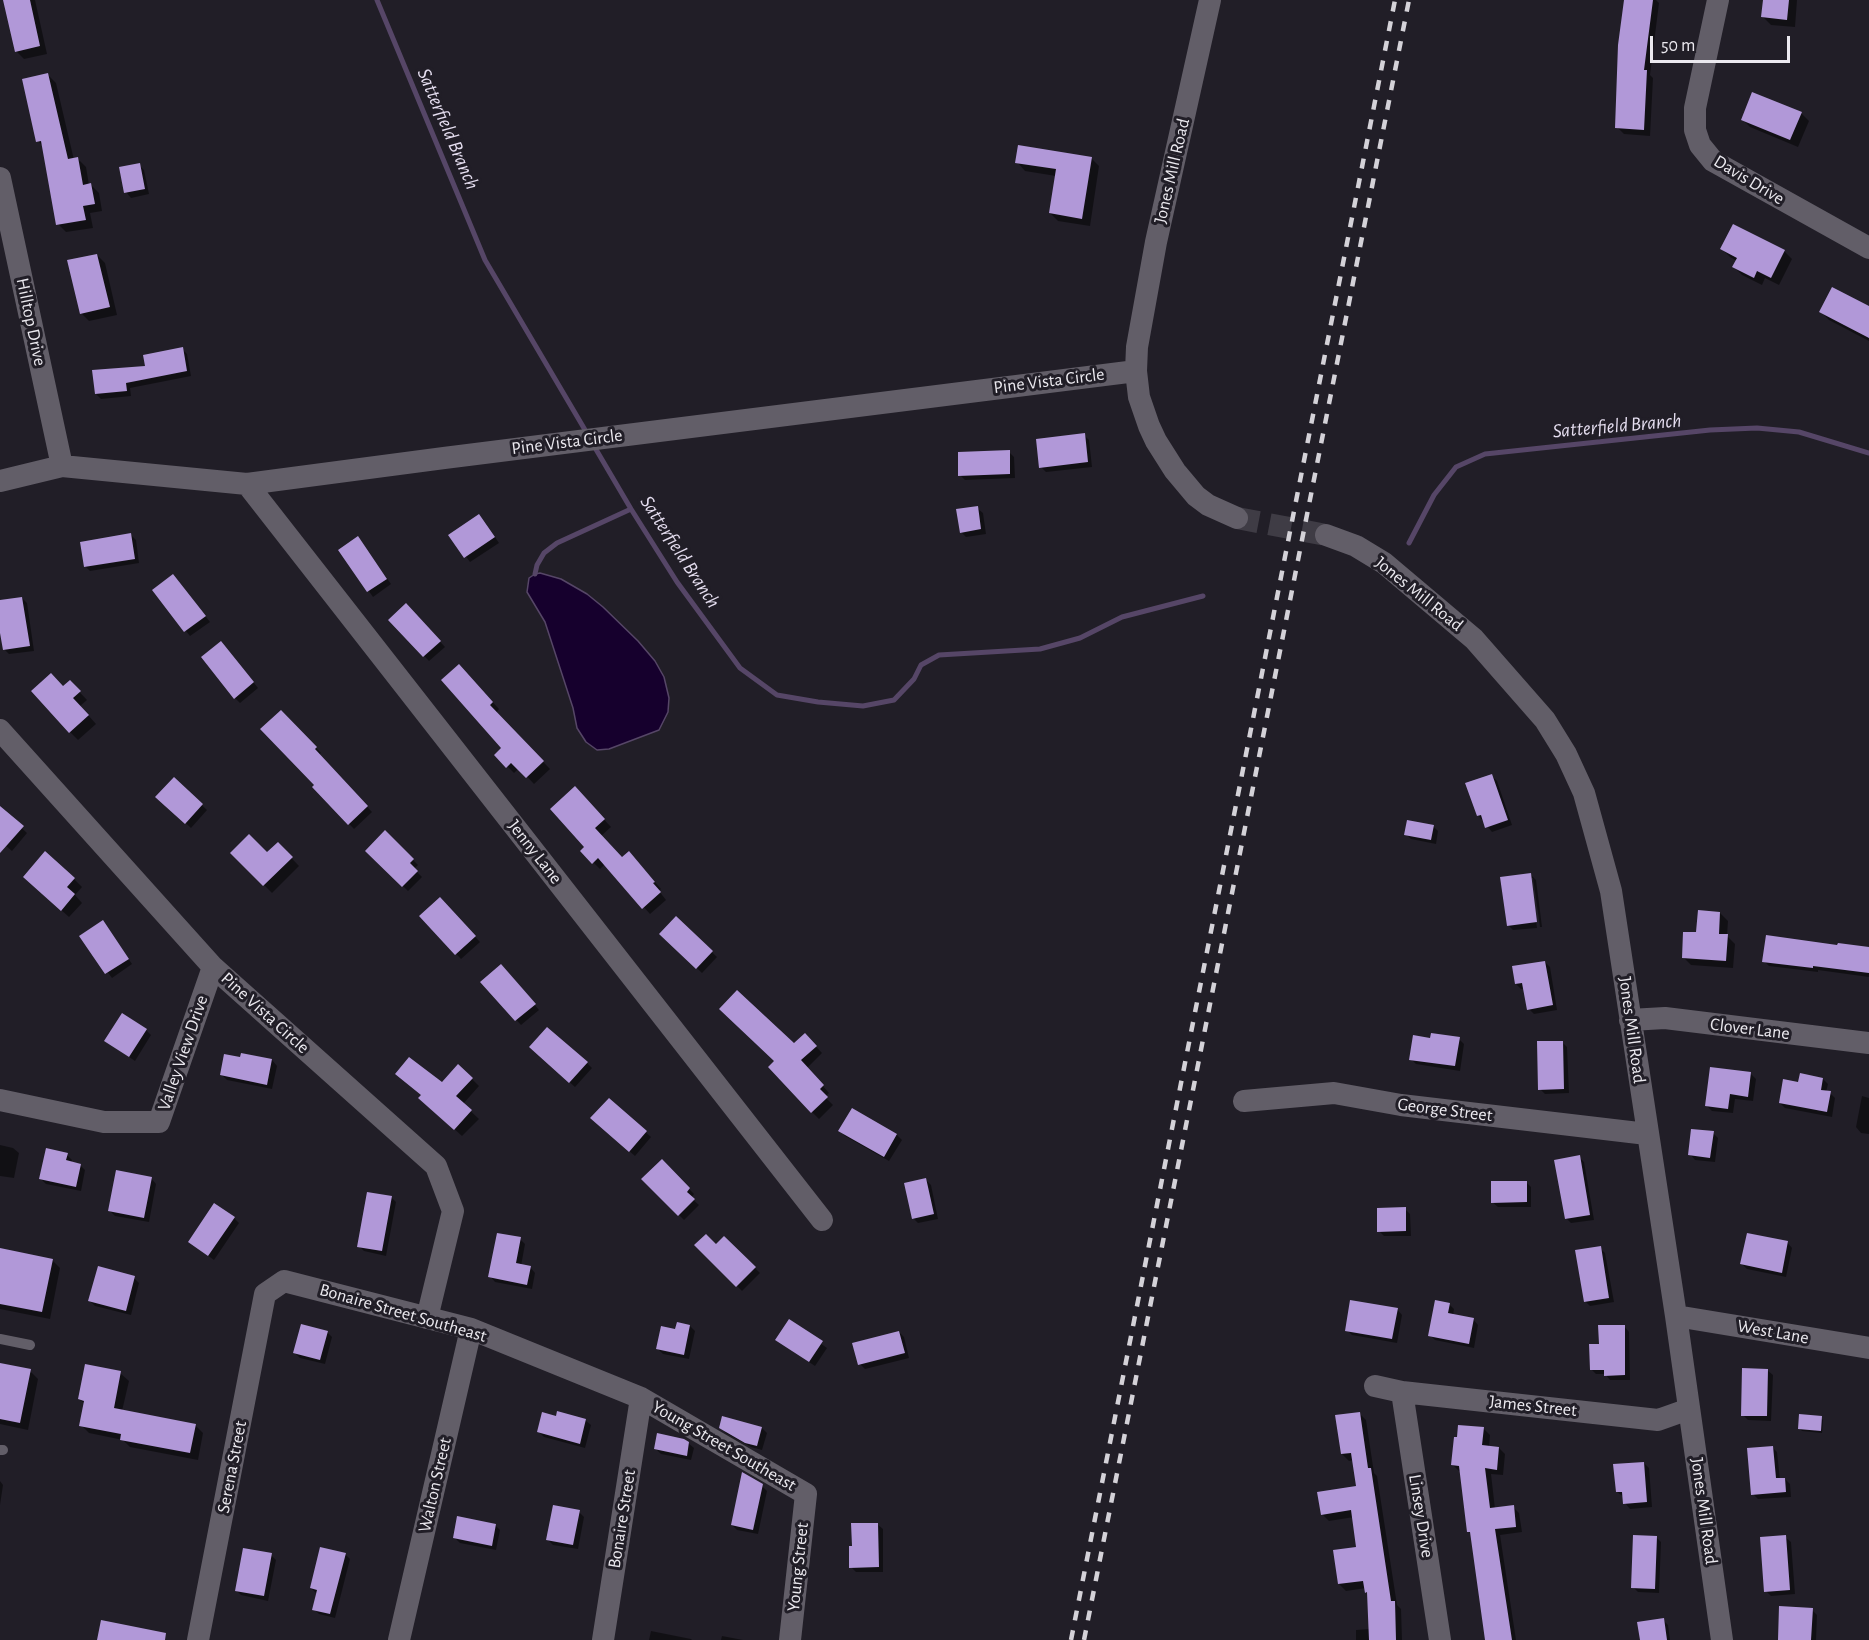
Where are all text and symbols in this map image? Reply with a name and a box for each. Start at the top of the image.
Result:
scale bar [1653,24,1792,62]
text: 50 m [1661,37,1695,55]
water label: Satterfield Branch [412,65,484,193]
street label: Jones Mill Road [1149,116,1195,226]
street label: Davis Drive [1710,150,1788,210]
street label: Hilltop Drive [11,276,51,368]
street label: Pine Vista Circle [992,363,1106,399]
water label: Satterfield Branch [1552,408,1682,444]
street label: Pine Vista Circle [510,424,624,460]
water label: Satterfield Branch [635,491,725,613]
street label: Jones Mill Road [1371,552,1467,636]
street label: Jenny Lane [503,816,567,888]
street label: Pine Vista Circle [216,968,314,1058]
street label: Jones Mill Road [1614,975,1650,1085]
street label: Valley View Drive [153,992,213,1114]
street label: Clover Lane [1709,1013,1791,1045]
street label: George Street [1396,1093,1494,1127]
street label: Bonaire Street Southeast [317,1279,489,1347]
street label: West Lane [1736,1315,1810,1349]
street label: James Street [1488,1391,1578,1421]
street label: Young Street Southeast [648,1396,800,1496]
street label: Serena Street [212,1419,252,1515]
street label: Walton Street [414,1435,456,1535]
street label: Jones Mill Road [1686,1456,1722,1566]
street label: Bonaire Street [604,1468,640,1570]
street label: Linsey Drive [1404,1473,1438,1559]
street label: Young Street [783,1521,813,1613]

